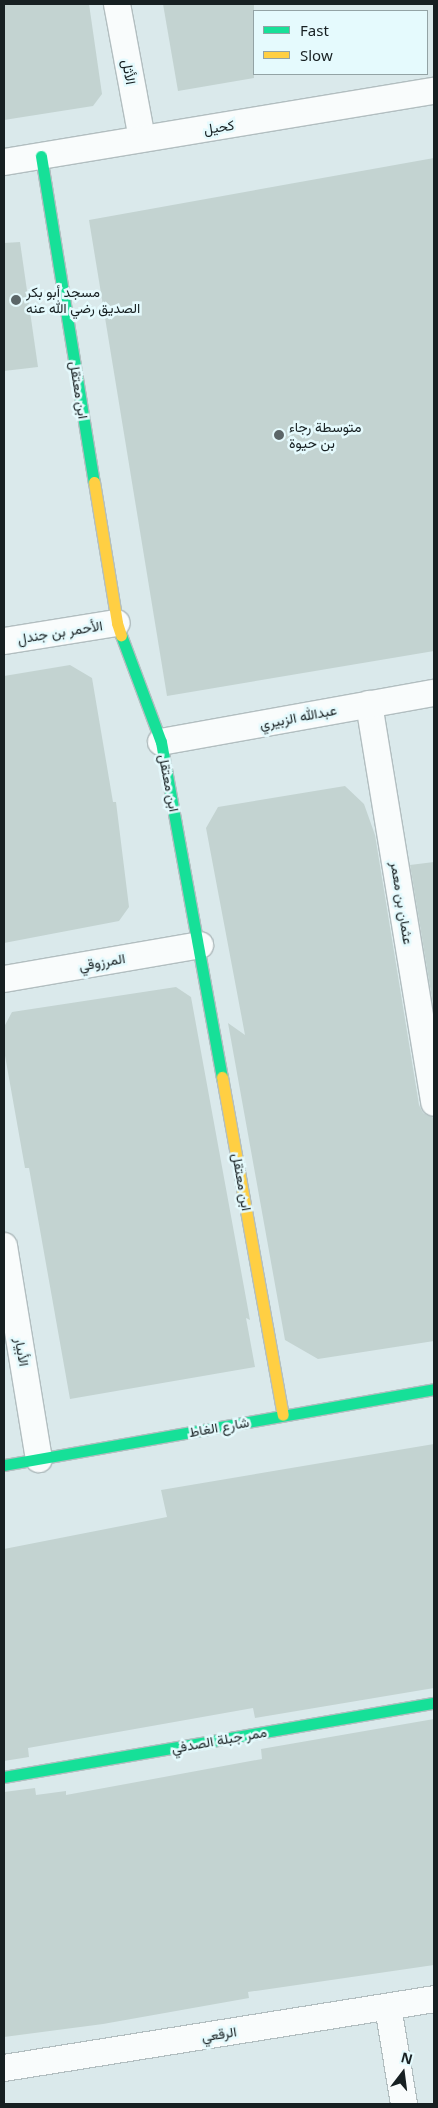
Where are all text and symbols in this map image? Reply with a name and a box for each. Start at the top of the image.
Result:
legend [253,10,428,75]
text: Fast [300,20,329,40]
text: Slow [300,45,333,65]
street label: الأثل [119,58,139,86]
street label: كحيل [203,116,235,138]
place label: مسجد أبو بكر الصديق رضي الله عنه [26,284,140,316]
marker: مسجد أبو بكر الصديق رضي الله عنه [10,294,22,306]
street label: ابن معتقل [66,360,92,420]
place label: متوسطة رجاء بن حيوة [289,419,362,452]
marker: متوسطة رجاء بن حيوة [273,429,285,441]
street label: الأحمر بن جندل [16,617,104,647]
street label: عبدالله الزبيري [258,701,338,733]
street label: ابن معتقل [155,753,183,813]
street label: عثمان بن معمر [387,860,417,946]
street label: المرزوقي [78,950,126,974]
street label: ابن معتقل [229,1152,255,1212]
street label: الأبيار [11,1336,33,1368]
street label: شارع الغاط [187,1413,251,1441]
street label: ممر جبلة الصدفي [170,1723,268,1757]
street label: الرقعي [200,2023,238,2045]
text: N [399,2047,415,2069]
north arrow [378,2048,428,2098]

